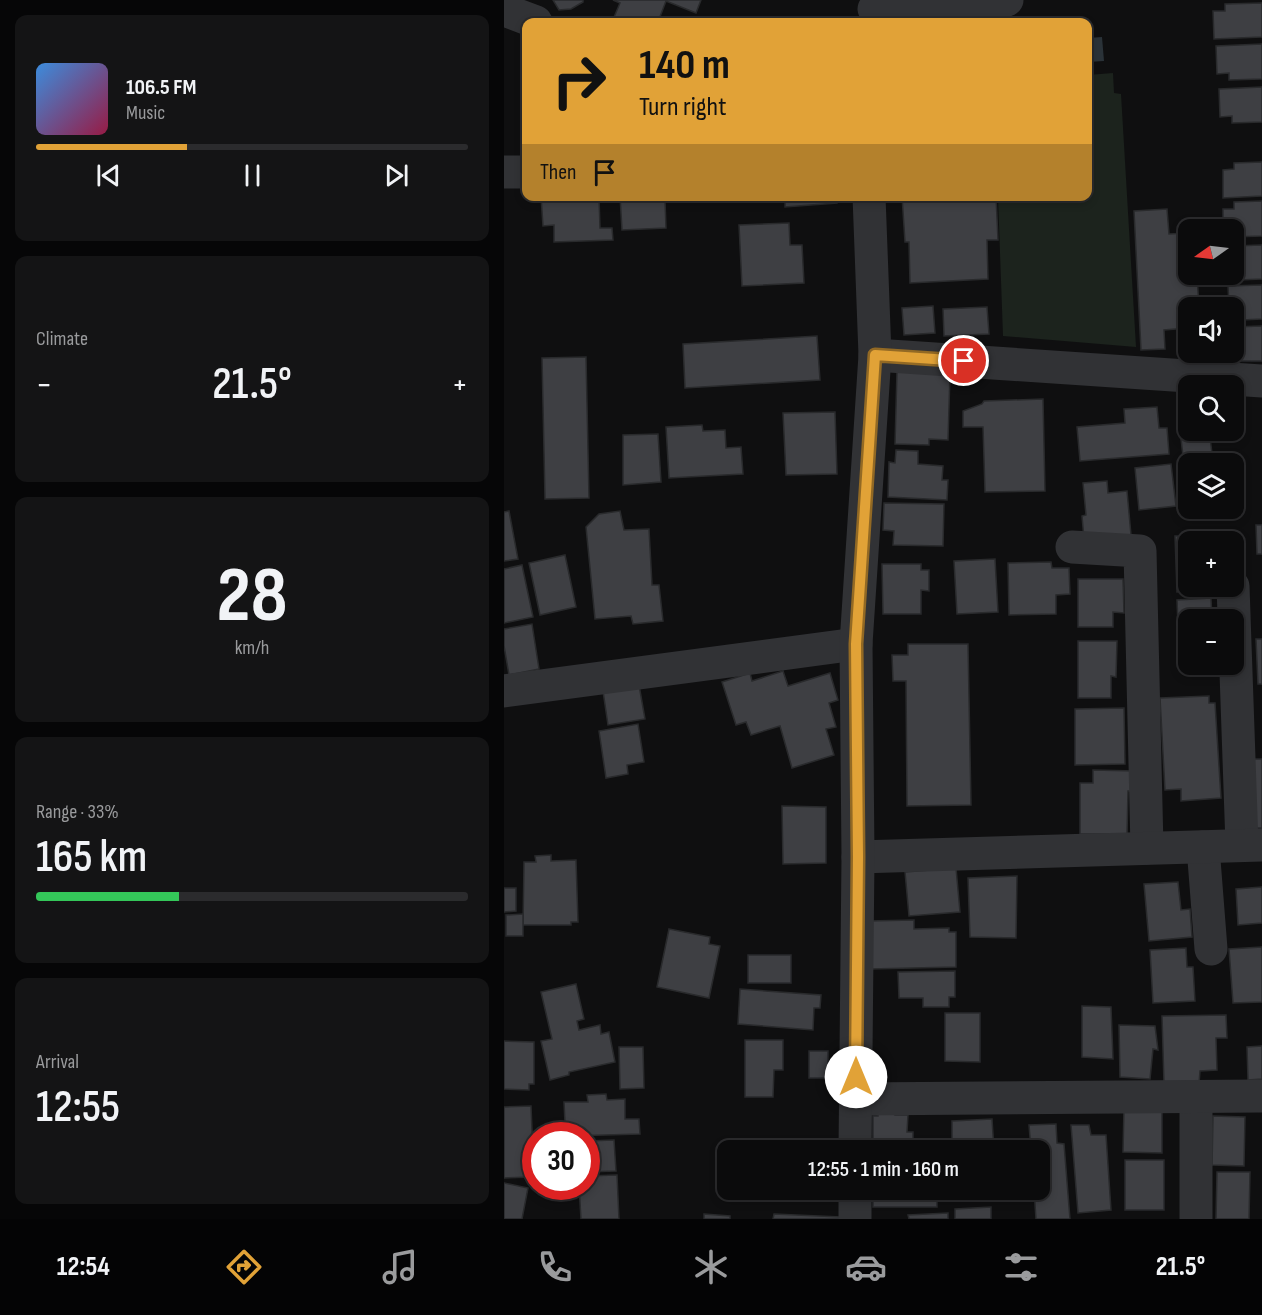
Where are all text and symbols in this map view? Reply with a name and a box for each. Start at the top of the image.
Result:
text: 140 m [639,40,730,91]
icon: right [540,42,618,120]
text: 106.5 FM [126,74,196,101]
text: Turn right [639,91,726,123]
text: Music [126,101,165,125]
icon: arrive [588,156,621,189]
icon: previous [92,159,125,192]
icon: pause [236,159,269,192]
icon: next [380,159,413,192]
text: Then [540,159,576,186]
north arrow [1178,219,1244,285]
map controls [1178,219,1244,675]
button: sound [1178,297,1244,363]
text: Climate [36,327,88,351]
pin [938,335,989,386]
icon: arrive [947,344,980,377]
text: 21.5° [212,357,292,412]
text: − [36,365,52,405]
text: + [452,365,468,405]
button: search [1178,375,1244,441]
button: layers [1178,453,1244,519]
button: + [1178,531,1244,597]
text: 28 [217,550,287,643]
button: − [1178,609,1244,675]
text: km/h [235,636,269,660]
text: Range · 33% [36,800,119,824]
text: 165 km [36,830,147,885]
position arrow [824,1045,888,1109]
text: Arrival [36,1050,79,1074]
text: 12:55 [36,1080,120,1135]
speed limit sign: 30 [522,1122,600,1200]
text: 12:55 · 1 min · 160 m [808,1156,959,1183]
icon: directions [223,1246,265,1288]
icon: music [379,1246,421,1288]
icon: phone [534,1246,576,1288]
icon: climate [690,1246,732,1288]
icon: car [845,1246,887,1288]
icon: filters [1000,1246,1042,1288]
text: 12:54 [57,1251,110,1283]
text: 21.5° [1156,1251,1205,1283]

